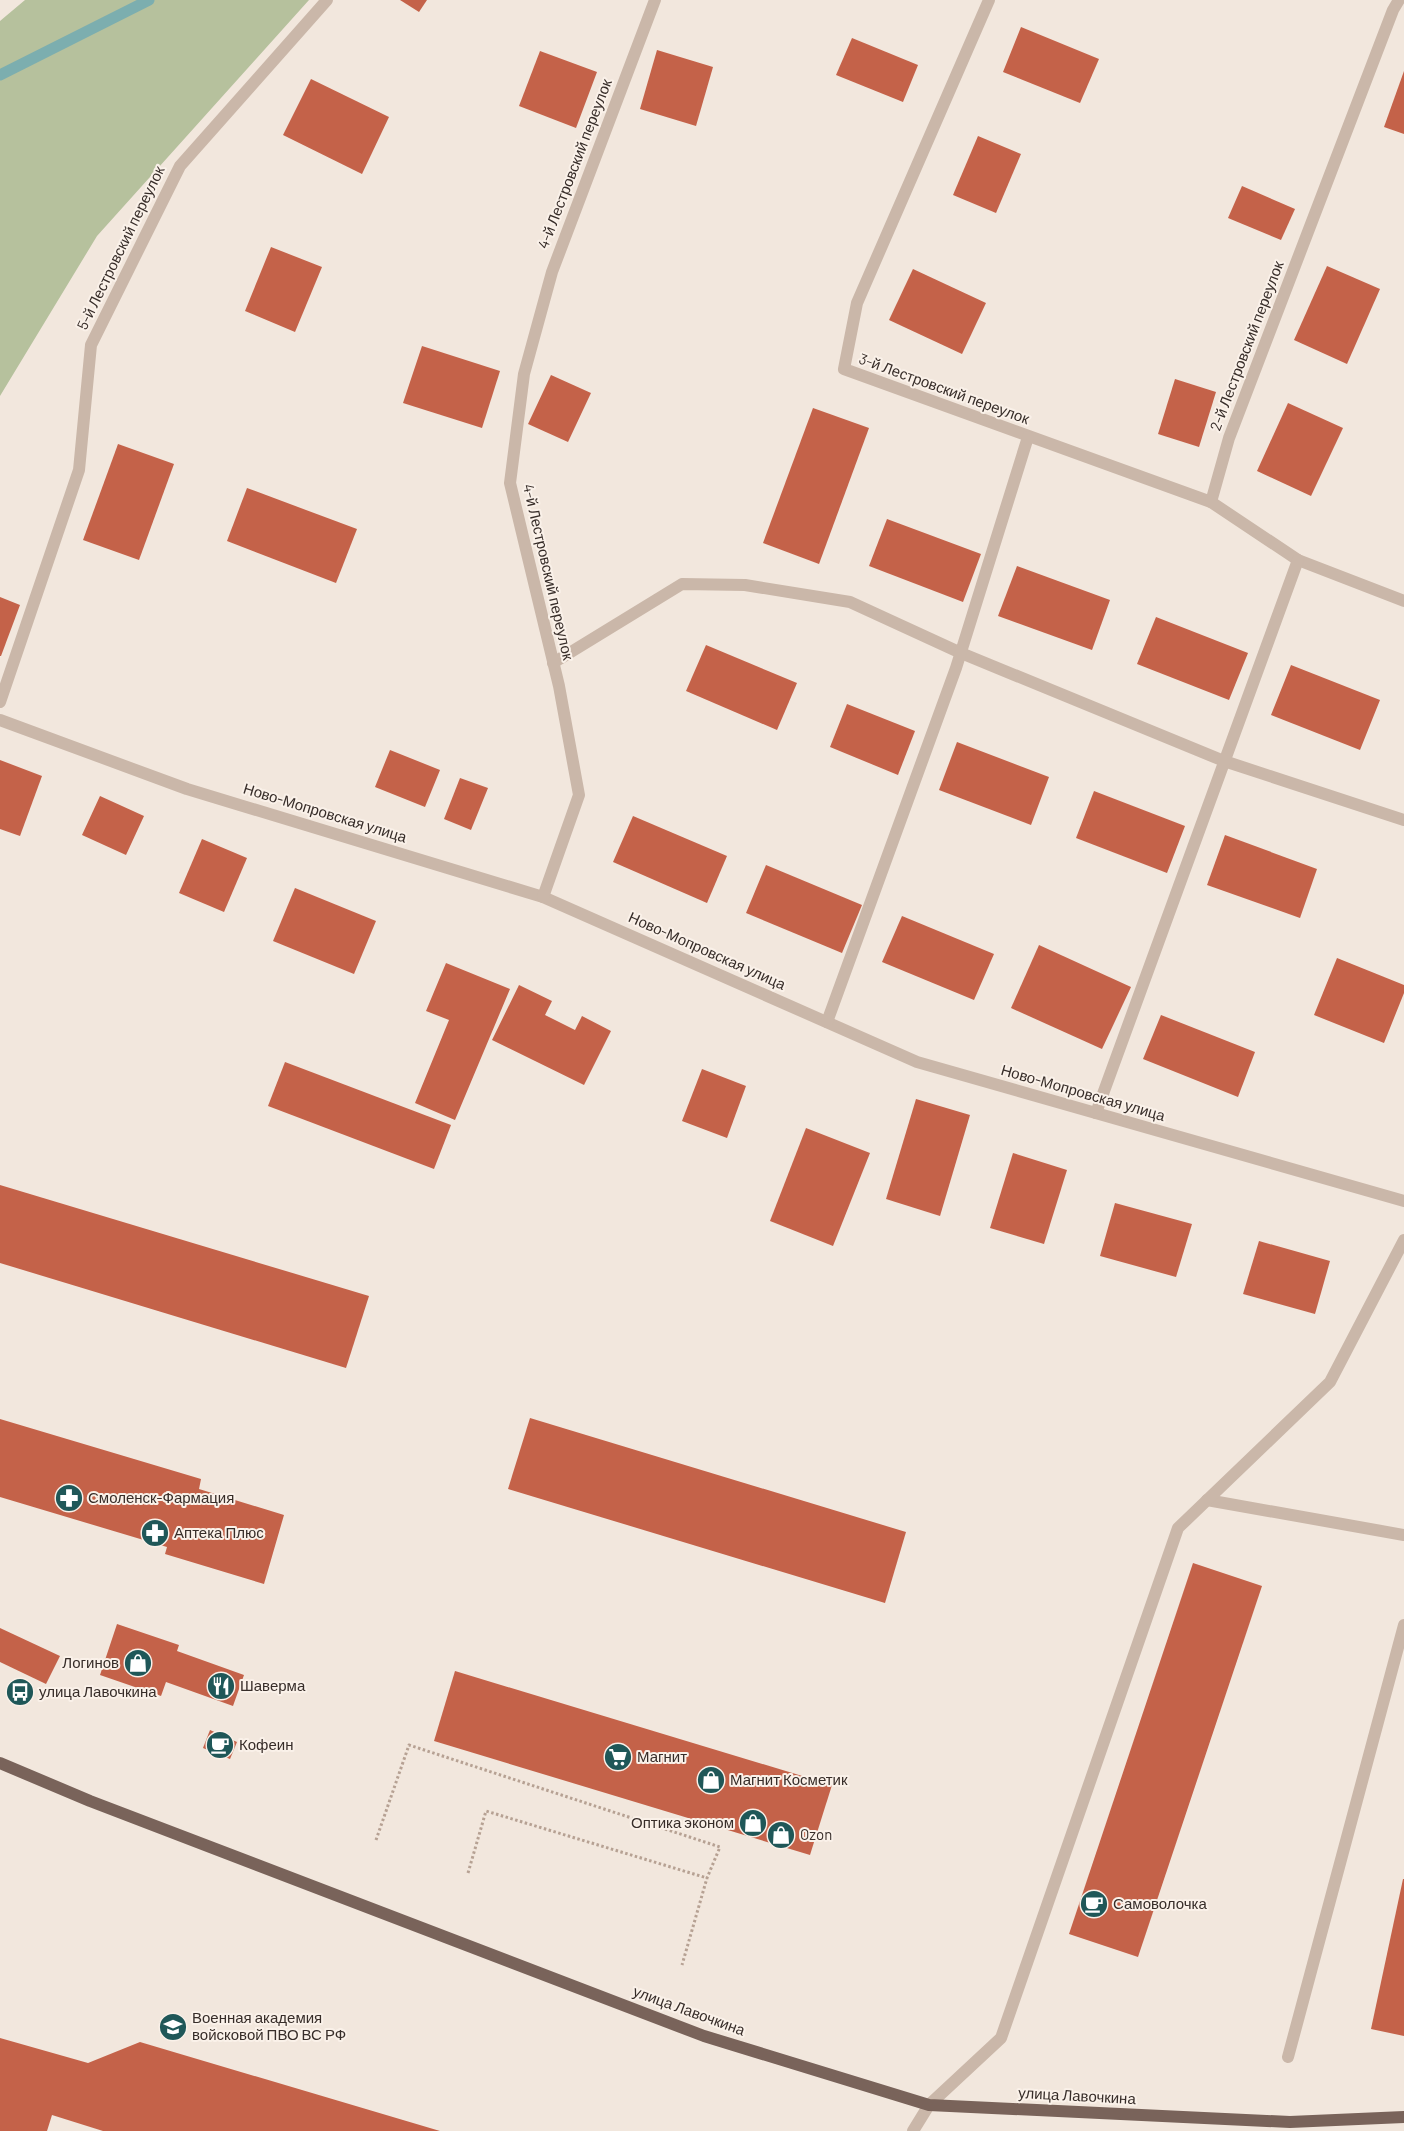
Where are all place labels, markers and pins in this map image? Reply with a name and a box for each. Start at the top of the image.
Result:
pharmacy icon: Смоленск-Фармация [54,1483,84,1513]
place label: Смоленск-Фармация [88,1488,234,1506]
pharmacy icon: Аптека Плюс [140,1518,170,1548]
place label: Аптека Плюс [174,1523,264,1541]
shop icon: Логинов [123,1648,153,1678]
place label: Логинов [62,1653,119,1671]
restaurant icon: Шаверма [206,1671,236,1701]
place label: Шаверма [240,1676,306,1694]
bus stop icon: улица Лавочкина [5,1677,35,1707]
place label: улица Лавочкина [39,1682,157,1700]
cafe icon: Кофеин [205,1730,235,1760]
place label: Кофеин [239,1735,293,1753]
supermarket icon: Магнит [603,1742,633,1772]
place label: Магнит [637,1747,687,1765]
shop icon: Магнит Косметик [696,1765,726,1795]
place label: Магнит Косметик [730,1770,848,1788]
shop icon: Оптика эконом [738,1808,768,1838]
place label: Оптика эконом [631,1813,734,1831]
shop icon: Ozon [766,1820,796,1850]
place label: Ozon [800,1825,832,1843]
cafe icon: Самоволочка [1079,1889,1109,1919]
place label: Самоволочка [1113,1894,1207,1912]
place label: Военная академия войсковой ПВО ВС РФ [192,2008,346,2043]
school or university icon: Военная академия войсковой ПВО ВС РФ [158,2012,188,2042]

